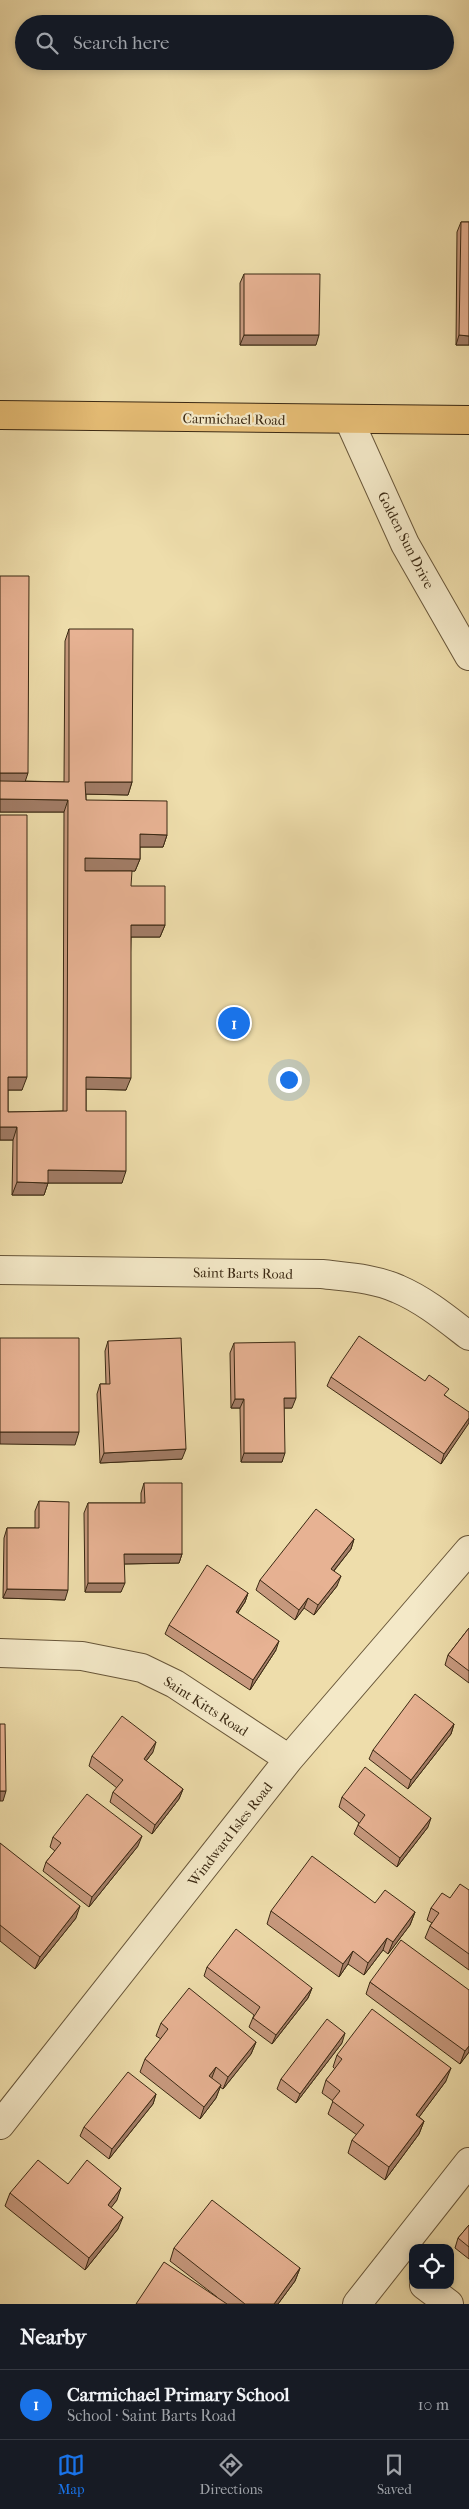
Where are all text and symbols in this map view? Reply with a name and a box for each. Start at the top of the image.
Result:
search box [15,15,454,70]
icon: search [33,29,61,57]
text: Search here [73,32,169,54]
street label: Carmichael Road [182,410,286,429]
street label: Golden Sun Drive [374,489,437,592]
pin: 1 [218,1004,250,1042]
your location [276,1067,302,1093]
street label: Saint Barts Road [193,1264,293,1283]
street label: Saint Kitts Road [160,1673,252,1740]
street label: Windward Isles Road [184,1779,276,1890]
map controls [409,2244,454,2289]
button: locate [409,2244,454,2289]
text: Nearby [20,2325,86,2349]
text: Carmichael Primary School [67,2384,289,2406]
text: 1 [33,2395,39,2414]
text: 10 m [418,2395,449,2414]
text: School · Saint Barts Road [67,2406,236,2425]
tab: Map [57,2451,85,2498]
tab: Directions [200,2451,263,2498]
tab: Saved [377,2451,412,2498]

